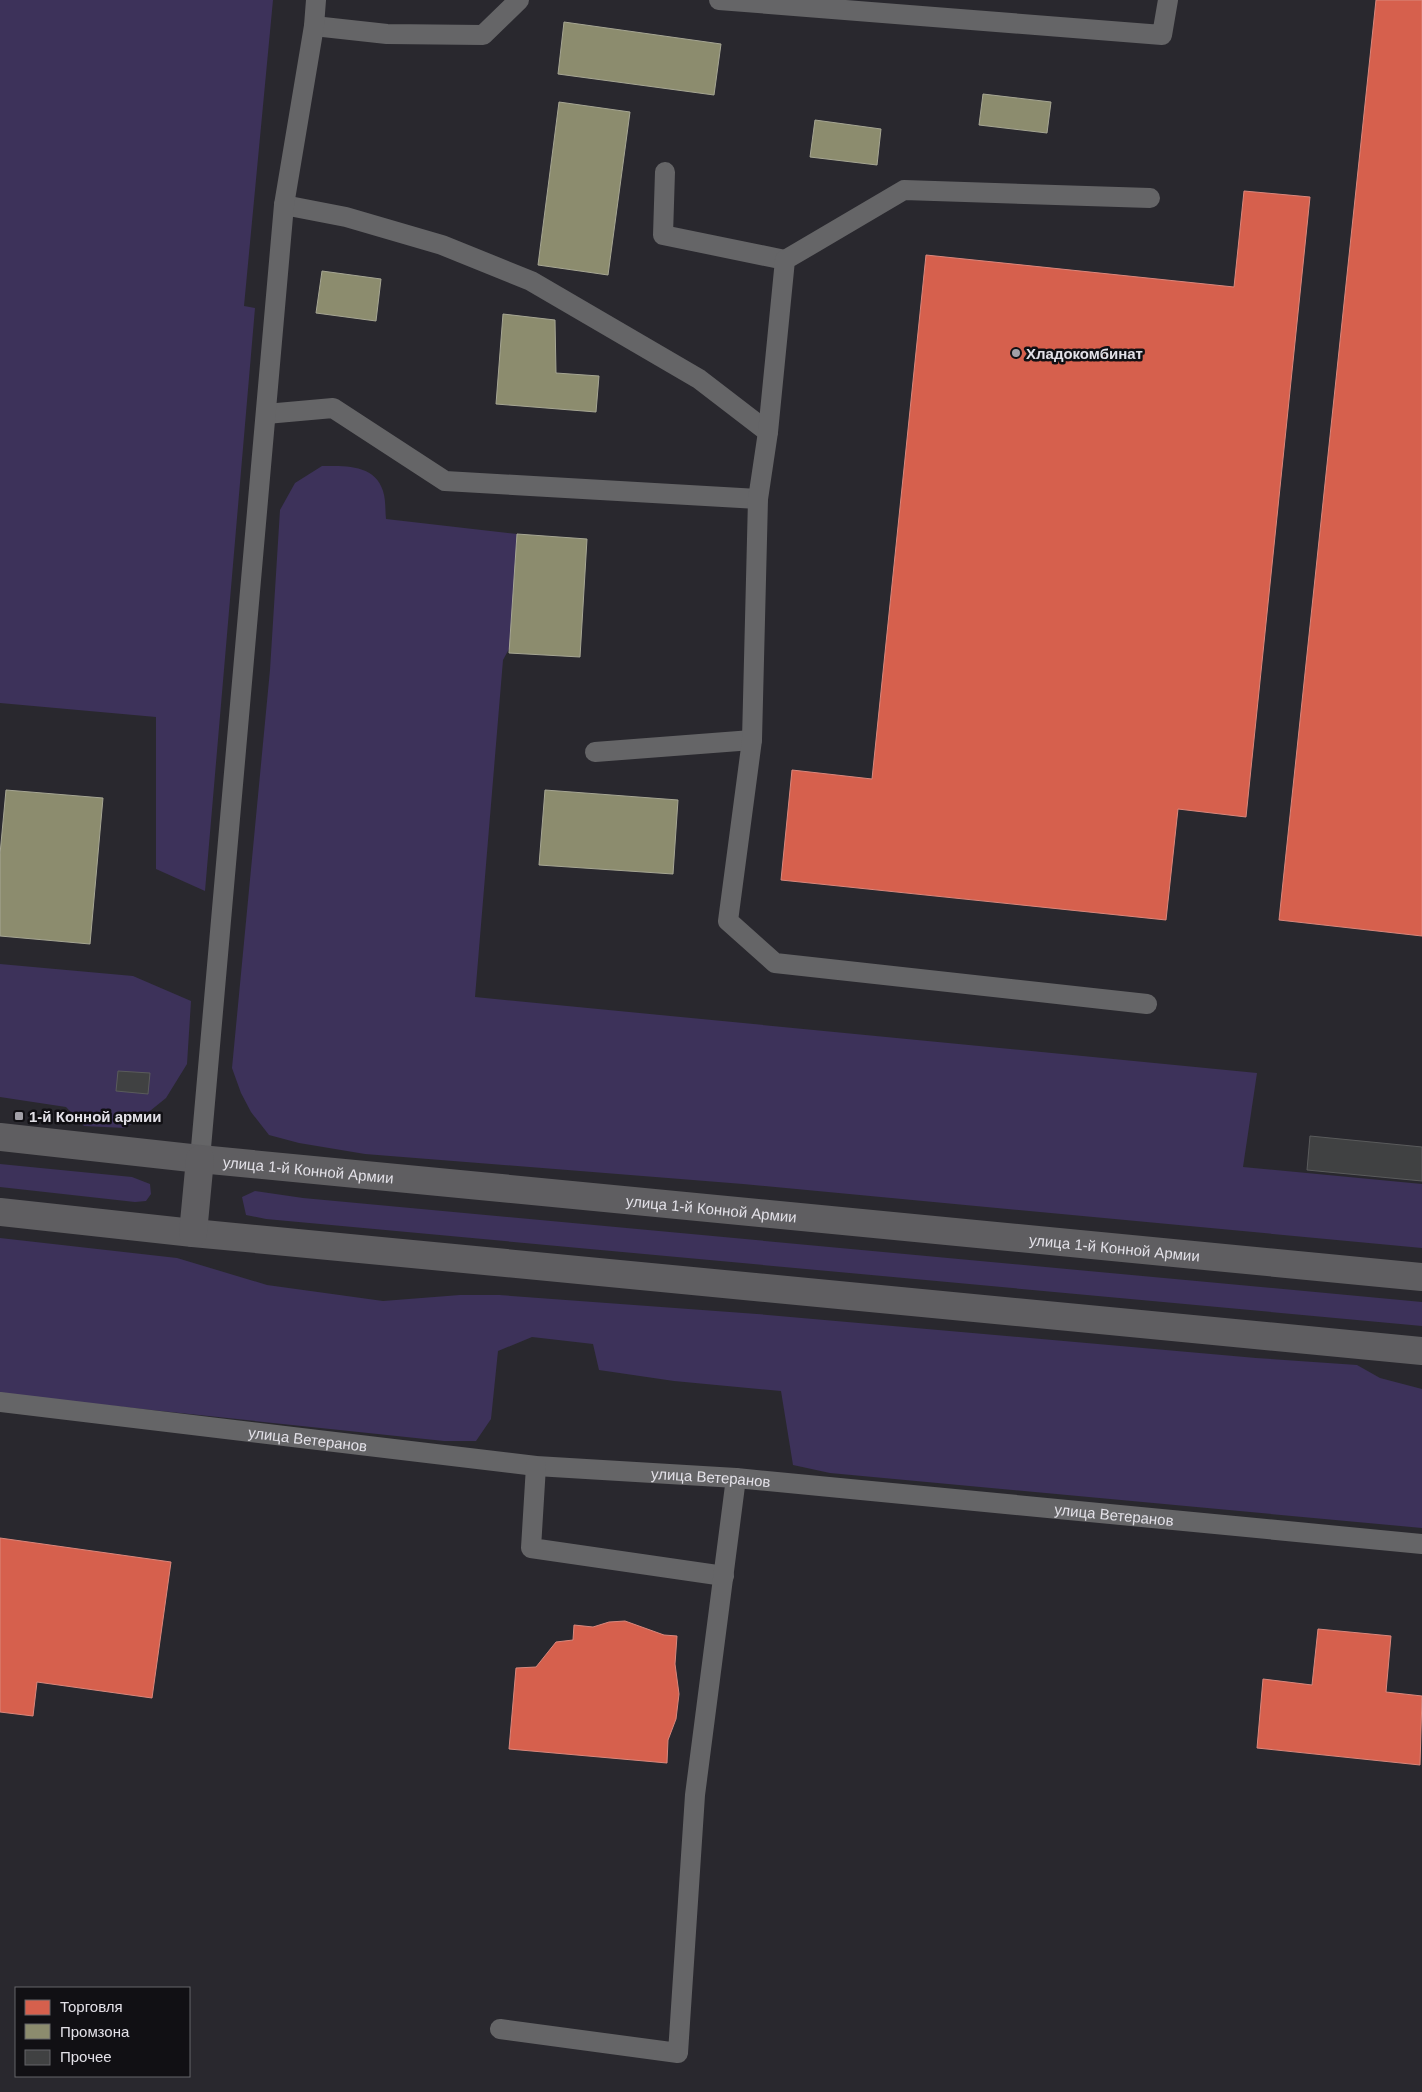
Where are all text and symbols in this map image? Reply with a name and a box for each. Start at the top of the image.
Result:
place label: Хладокомбинат [1026,345,1143,362]
marker: Хладокомбинат [1010,347,1022,359]
place label: 1-й Конной армии [29,1108,162,1125]
marker: 1-й Конной армии [13,1110,25,1122]
street label: улица 1-й Конной Армии [222,1153,394,1186]
street label: улица 1-й Конной Армии [625,1192,798,1225]
street label: улица 1-й Конной Армии [1028,1231,1201,1264]
street label: улица Ветеранов [247,1423,368,1454]
street label: улица Ветеранов [651,1464,771,1490]
street label: улица Ветеранов [1054,1500,1174,1529]
legend [15,1987,190,2077]
text: Торговля [60,1998,123,2015]
text: Промзона [60,2023,130,2040]
text: Прочее [60,2048,112,2065]

